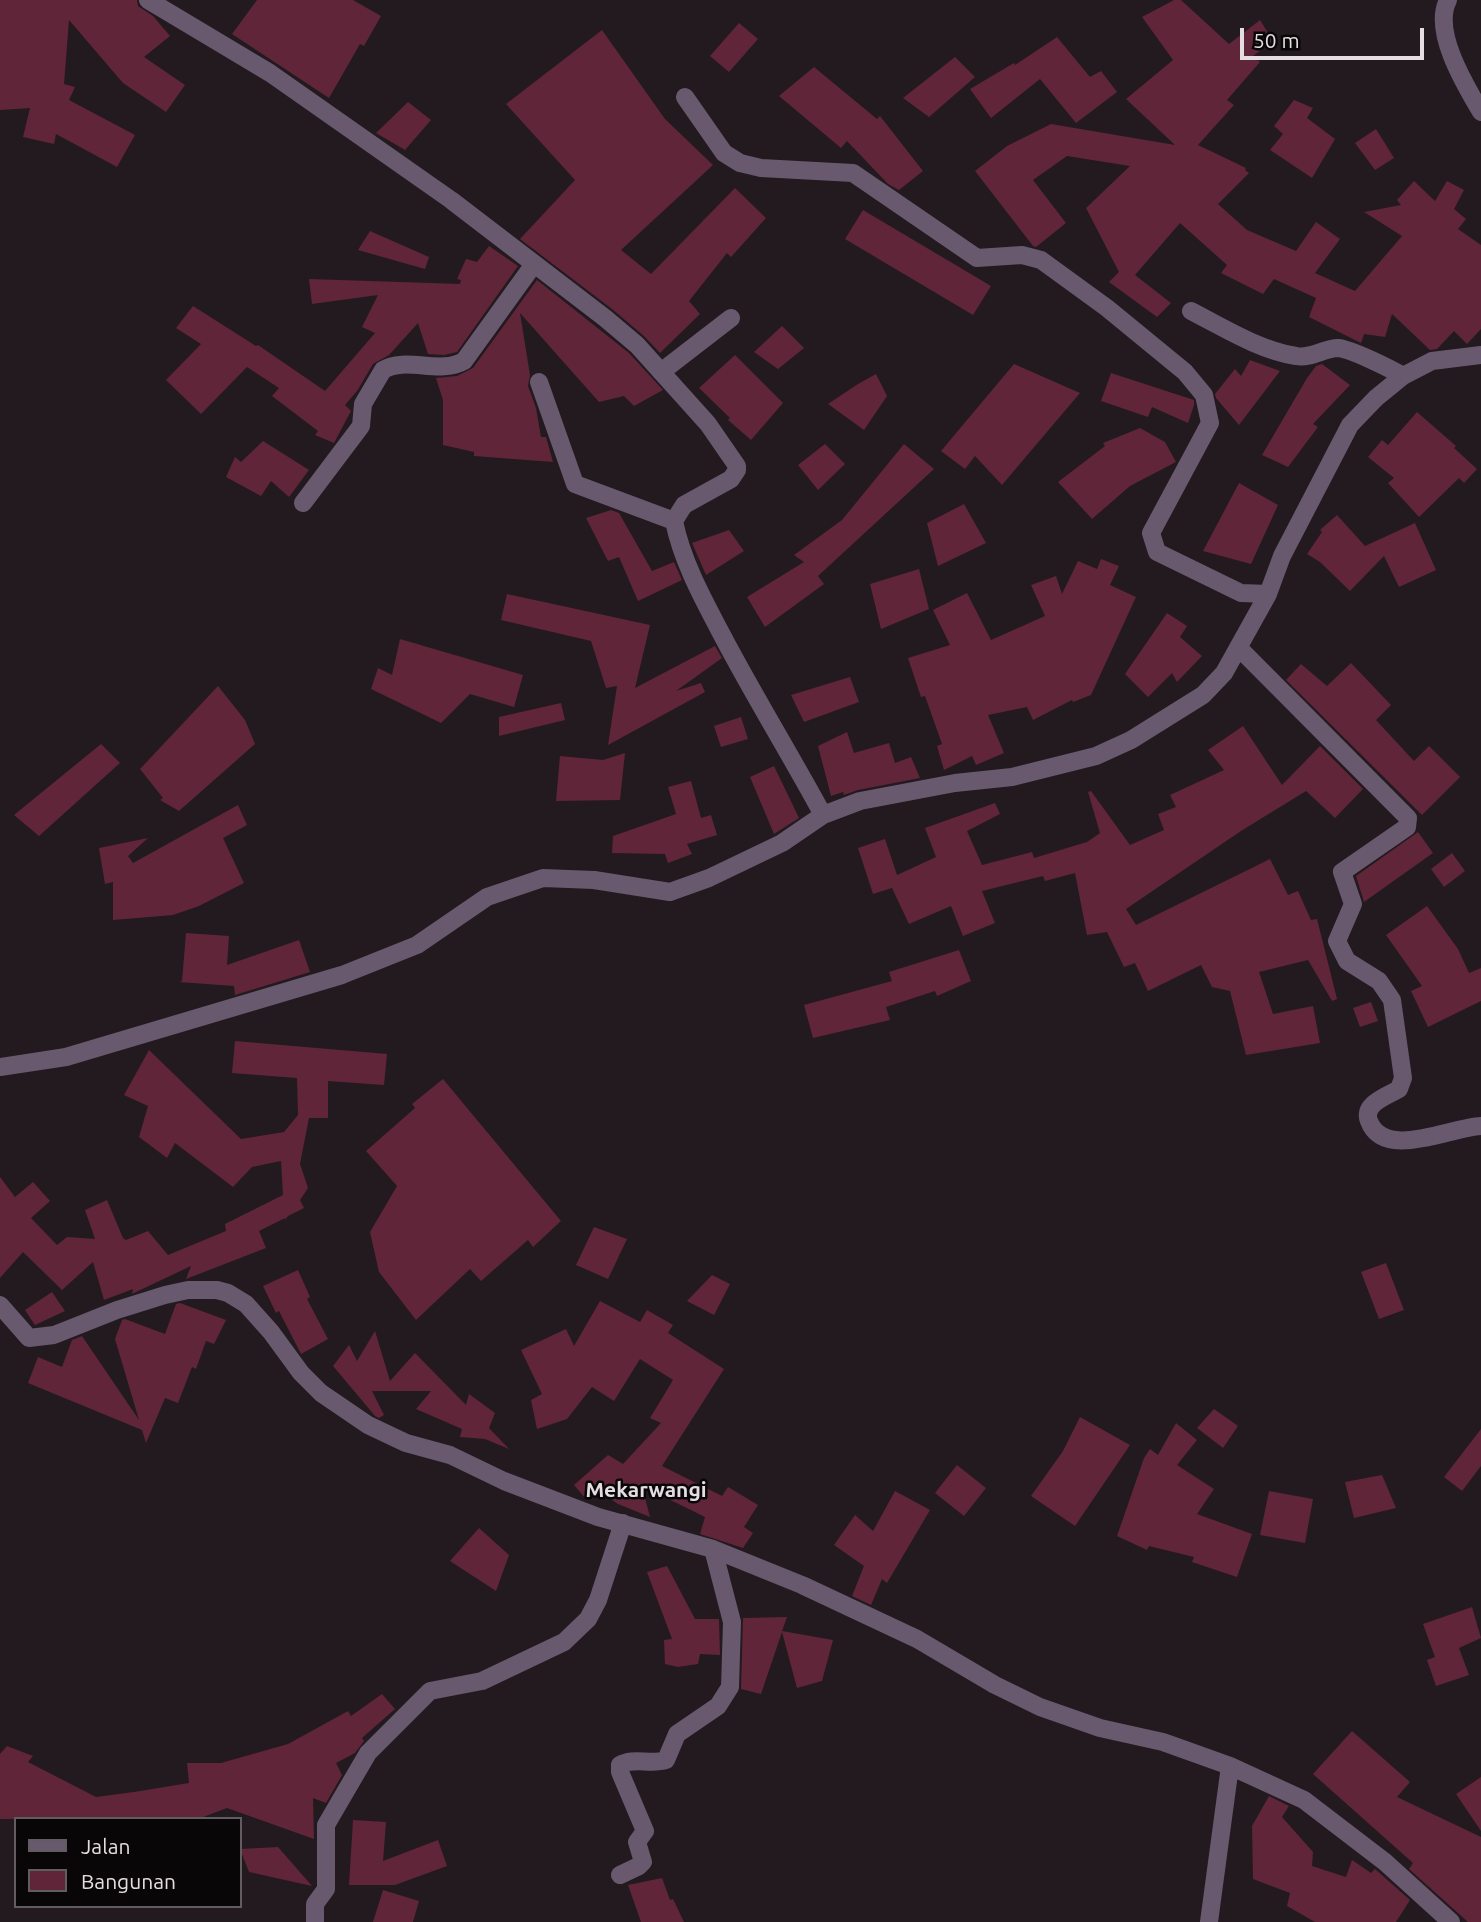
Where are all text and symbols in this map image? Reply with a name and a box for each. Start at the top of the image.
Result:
scale bar [1243,14,1427,58]
text: 50 m [1253,28,1300,52]
district label: Mekarwangi [585,1477,707,1503]
legend [14,1817,242,1908]
text: Jalan [81,1834,130,1858]
text: Bangunan [81,1869,176,1893]

